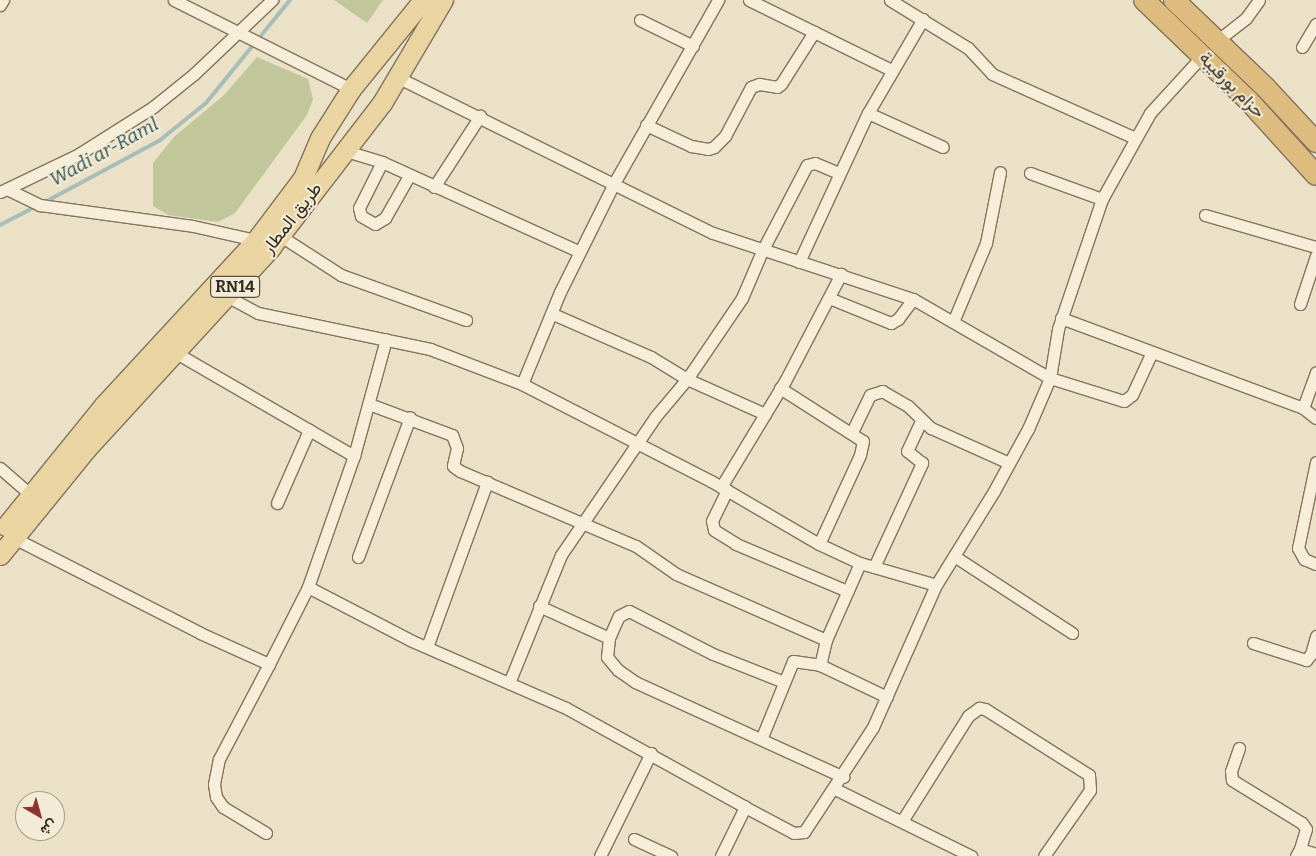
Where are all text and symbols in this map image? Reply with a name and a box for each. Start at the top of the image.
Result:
street label: حزام بورقيبة [1194,47,1270,123]
water label: Wadi ar-Raml [46,113,162,191]
street label: طريق المطار [257,178,327,258]
road number: RN14 [210,274,260,300]
north arrow [15,791,65,841]
text: ش [37,816,61,839]

